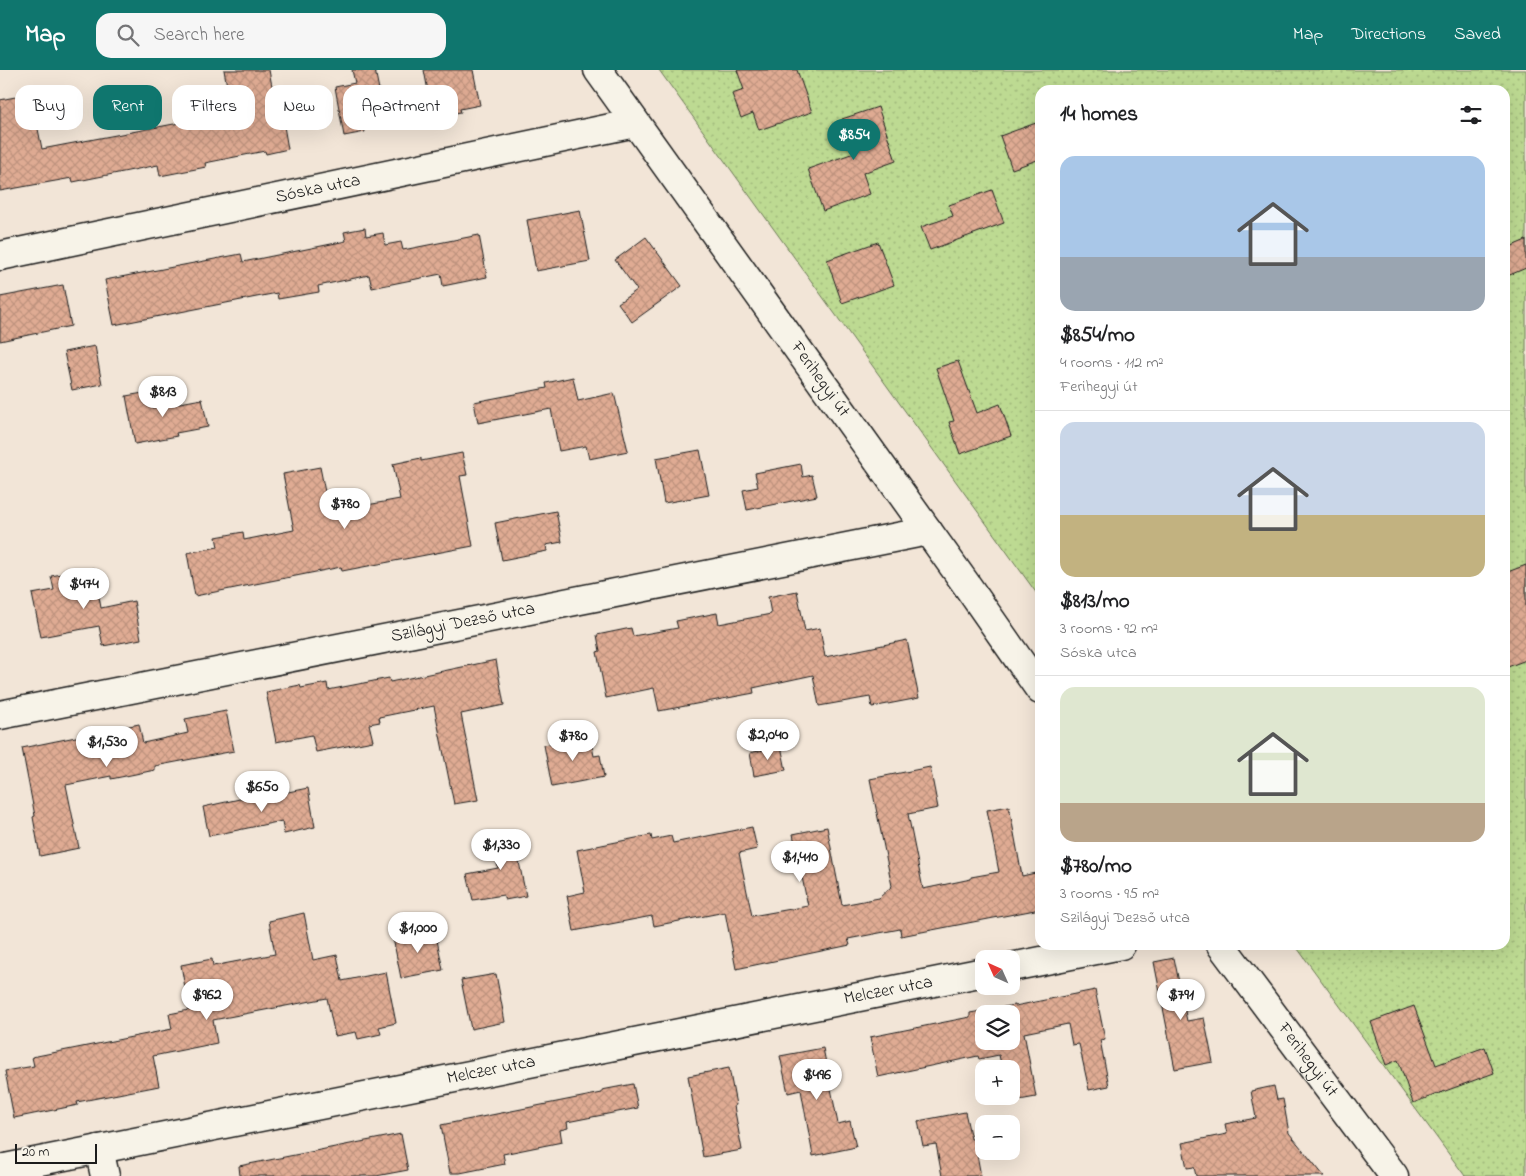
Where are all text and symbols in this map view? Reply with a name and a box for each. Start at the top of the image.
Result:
search box [96,13,446,58]
text: Map [25,18,66,53]
icon: search [114,21,142,49]
text: Search here [154,22,245,49]
text: Map [1293,22,1323,48]
text: Directions [1351,22,1426,48]
text: Saved [1454,22,1501,48]
chip: Buy [15,85,83,130]
chip: Rent [93,85,162,130]
chip: Filters [172,85,255,130]
chip: New [265,85,333,130]
chip: Apartment [343,85,458,130]
text: 14 homes [1060,100,1138,130]
icon: filters [1457,101,1485,129]
pin: $854 [824,118,884,161]
text: $854 [838,123,870,147]
street label: Sóska utca [273,168,363,211]
icon: home [1228,189,1318,279]
text: $854/mo [1060,321,1135,351]
street label: Ferihegyi út [783,336,856,423]
text: 4 rooms · 112 m² [1060,351,1163,375]
text: Ferihegyi út [1060,375,1138,399]
pin: $813 [133,376,193,418]
text: $813 [149,380,177,404]
icon: home [1228,454,1318,544]
pin: $780 [315,488,375,530]
text: $780 [330,492,360,516]
pin: $474 [54,568,114,610]
text: $474 [69,572,99,596]
text: $813/mo [1060,587,1130,617]
street label: Szilágyi Dezső utca [389,596,537,650]
text: 3 rooms · 92 m² [1060,617,1158,641]
text: Sóska utca [1060,641,1137,665]
pin: $2,040 [727,718,809,761]
icon: home [1228,719,1318,809]
pin: $780 [543,720,603,762]
text: $2,040 [748,723,788,747]
text: $780 [558,724,588,748]
pin: $1,530 [66,726,148,768]
text: $1,530 [87,730,127,754]
pin: $650 [232,770,292,813]
text: $650 [246,775,278,799]
pin: $1,330 [460,828,542,871]
text: $1,330 [482,833,520,857]
pin: $1,410 [759,840,841,883]
text: $1,410 [782,845,818,869]
text: $780/mo [1060,852,1132,882]
text: 3 rooms · 95 m² [1060,882,1159,906]
text: Szilágyi Dezső utca [1060,906,1190,930]
pin: $1,000 [377,912,459,954]
text: $1,000 [399,916,437,940]
north arrow [975,950,1020,995]
map controls [975,950,1020,1160]
street label: Melczer utca [842,970,935,1013]
pin: $962 [177,978,237,1021]
pin: $791 [1151,978,1211,1021]
text: $962 [192,983,222,1007]
text: $791 [1168,983,1194,1007]
button: layers [975,1005,1020,1050]
street label: Ferihegyi út [1270,1017,1344,1103]
street label: Melczer utca [445,1049,538,1092]
pin: $496 [787,1058,847,1101]
button: + [975,1060,1020,1105]
text: $496 [803,1063,831,1087]
button: − [975,1115,1020,1160]
scale bar [15,1141,98,1164]
text: 20 m [22,1142,49,1163]

